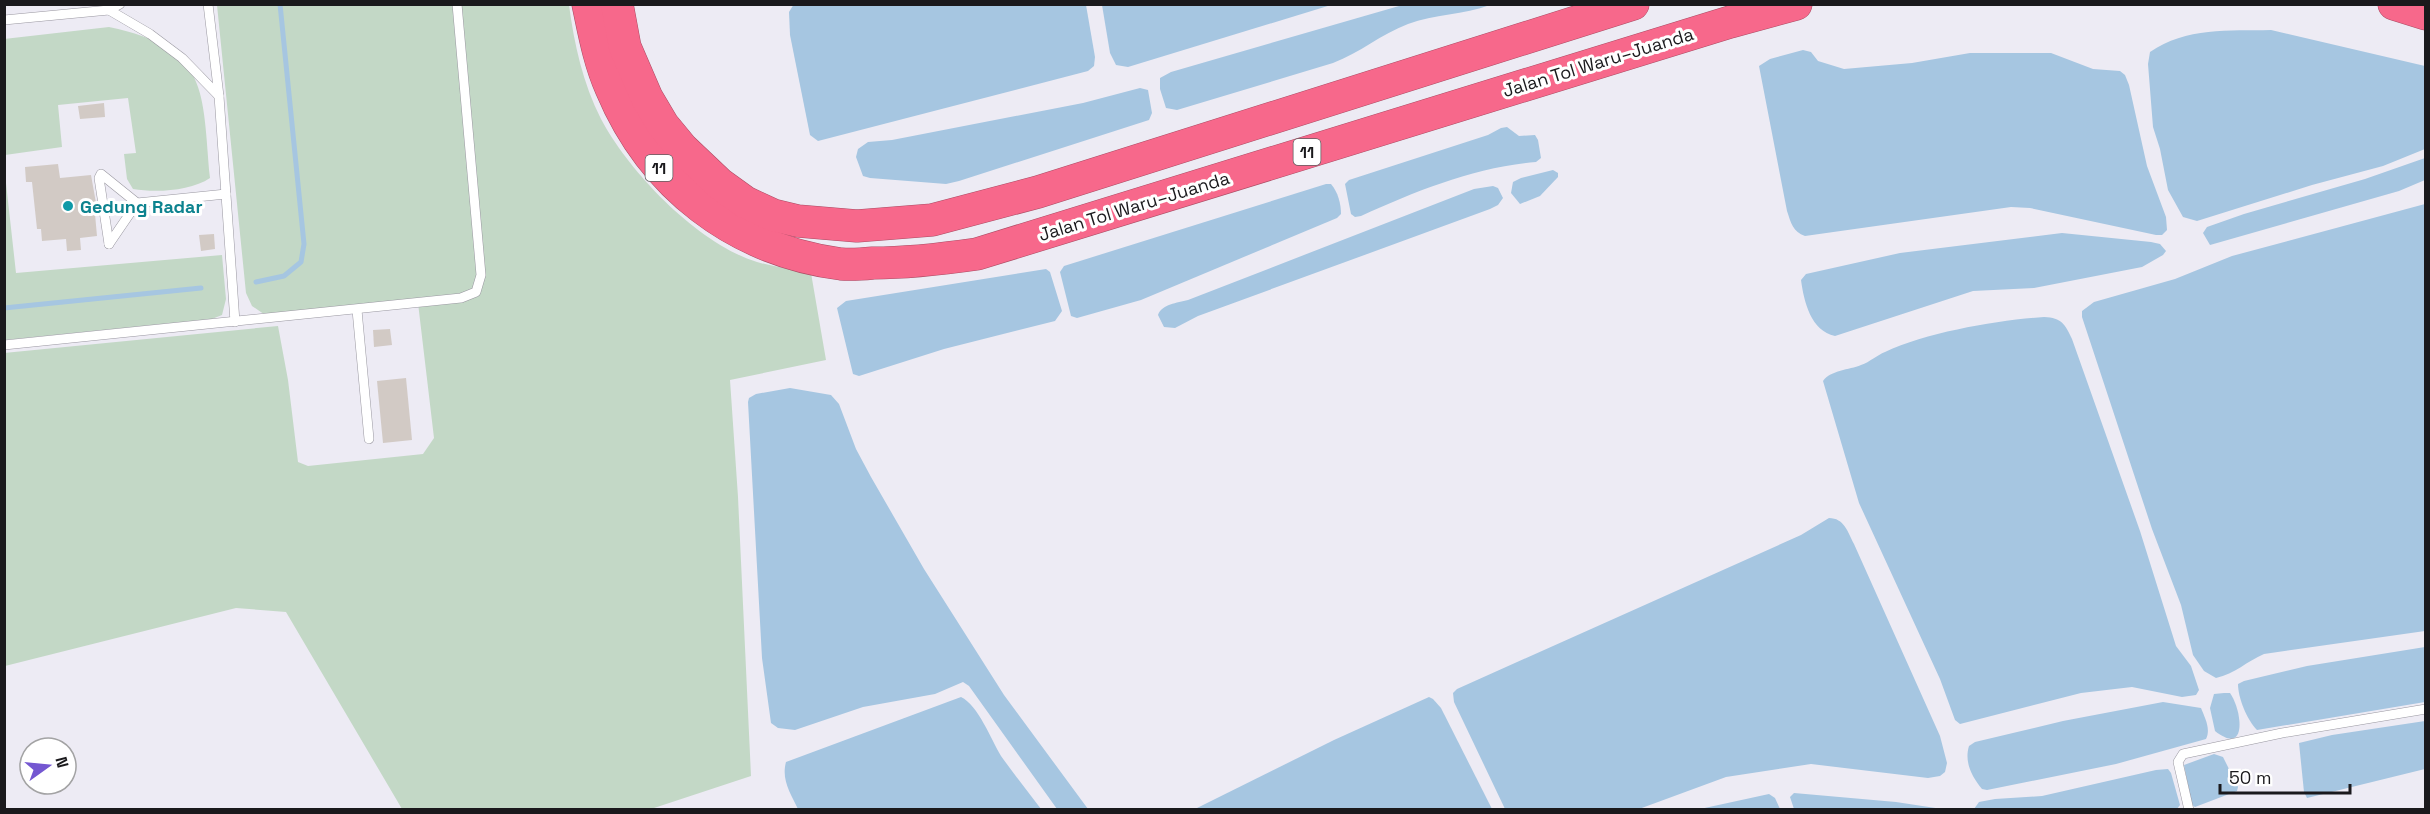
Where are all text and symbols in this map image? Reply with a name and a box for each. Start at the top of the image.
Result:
street label: Jalan Tol Waru–Juanda [1500,22,1696,102]
road number: 11 [1294,139,1320,165]
road number: 11 [646,155,672,181]
street label: Jalan Tol Waru–Juanda [1036,166,1232,246]
place label: Gedung Radar [80,195,203,218]
marker: Gedung Radar [61,199,75,213]
north arrow [18,736,78,796]
text: N [50,754,74,770]
scale bar [2220,757,2350,795]
text: 50 m [2229,766,2271,789]

